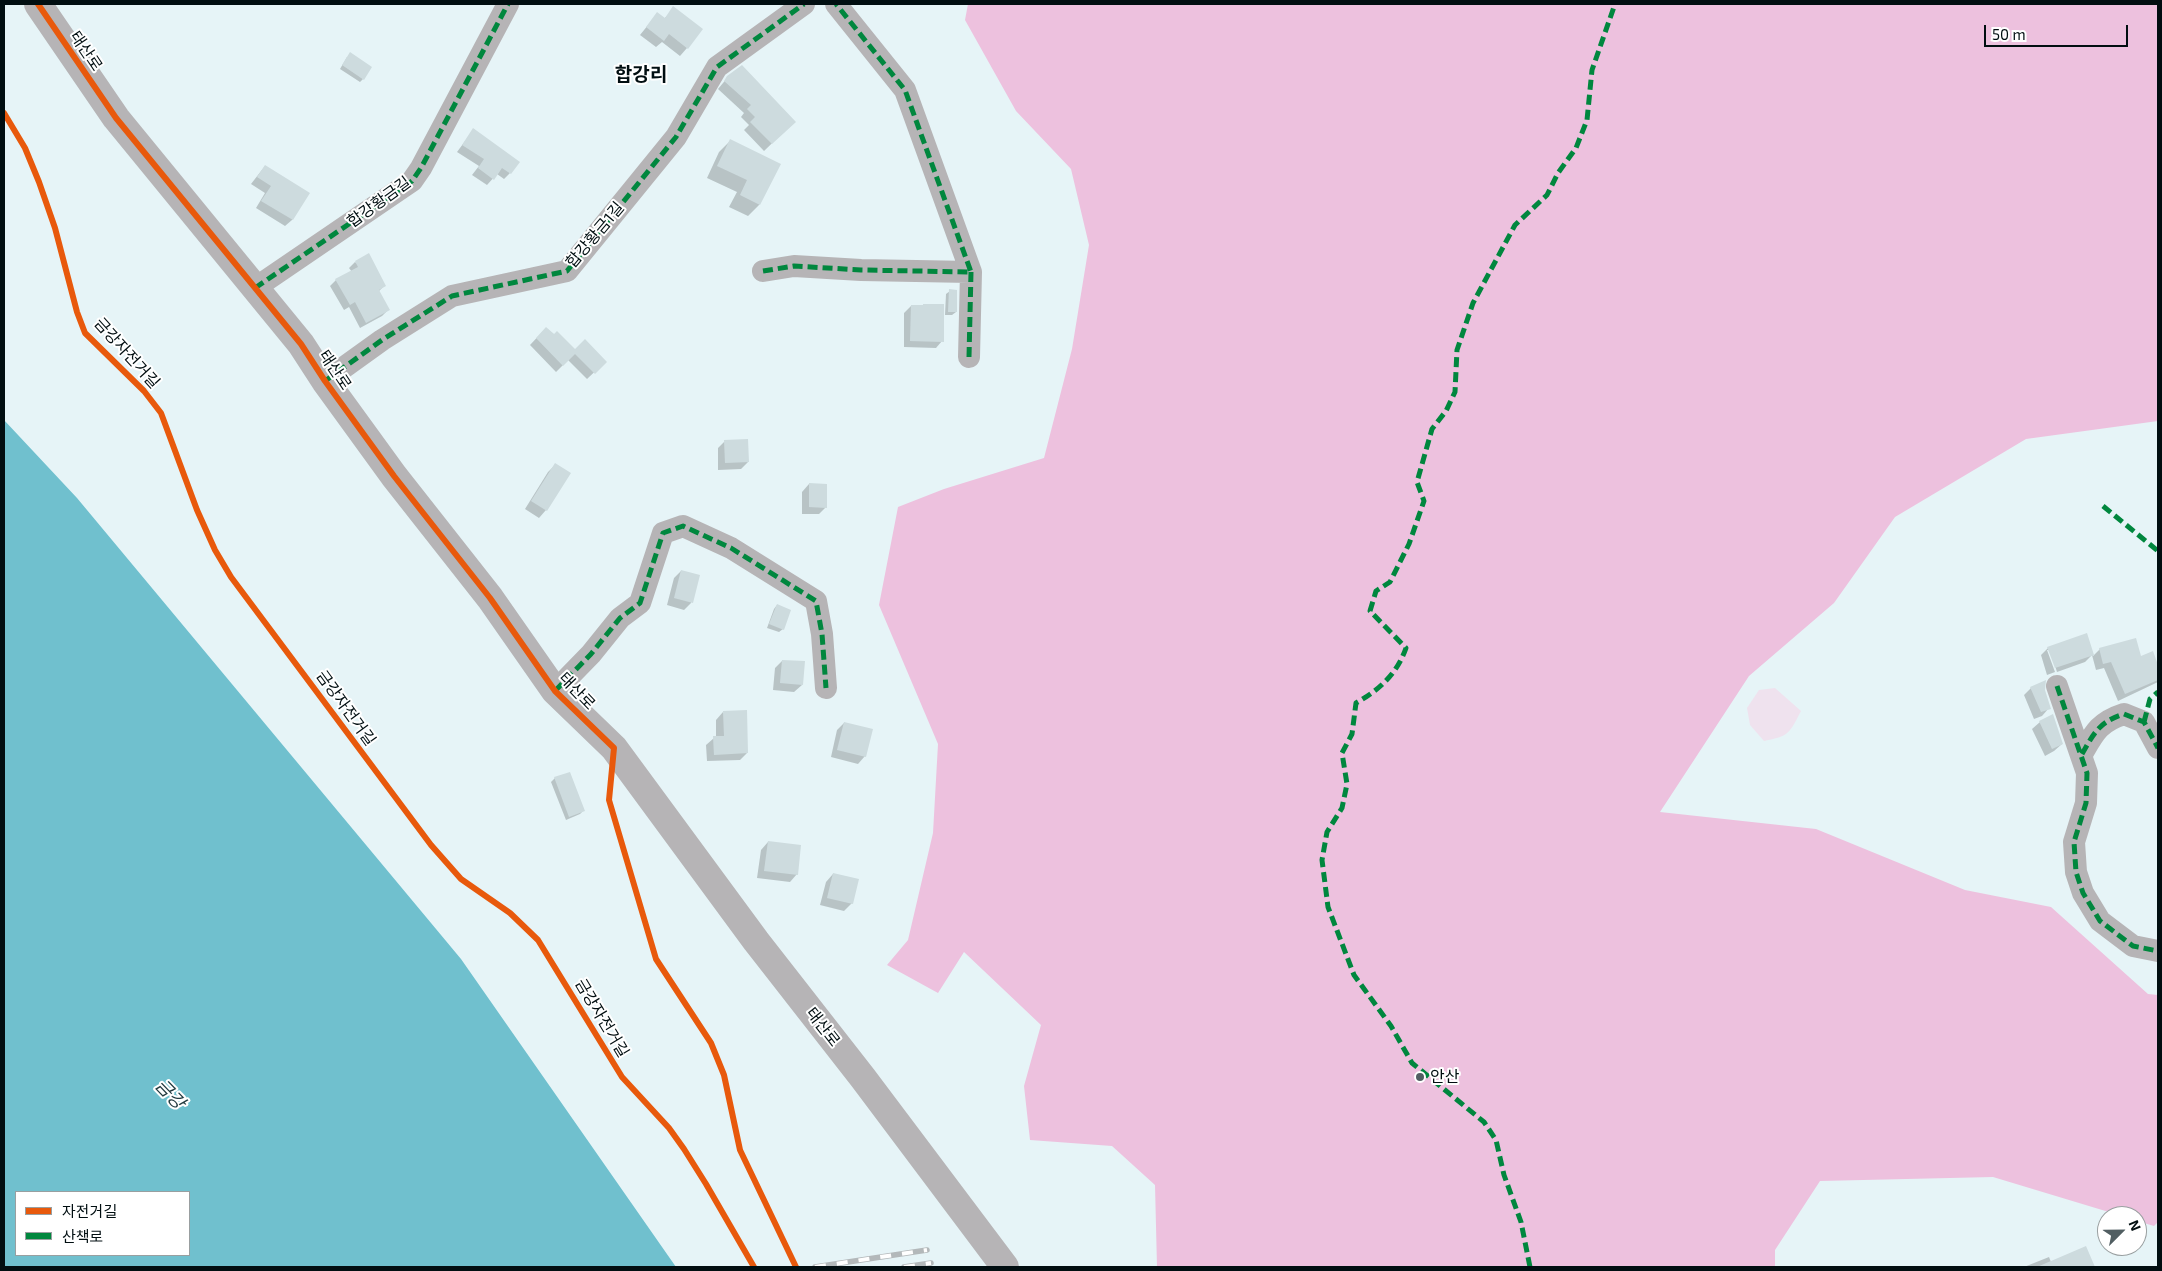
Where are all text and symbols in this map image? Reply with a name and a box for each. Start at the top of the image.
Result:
scale bar [1987,15,2131,47]
text: 50 m [1992,25,2026,43]
street label: 태산로 [66,27,106,75]
district label: 합강리 [615,64,667,86]
street label: 합강황금길 [344,173,414,231]
street label: 합강황금1길 [562,198,628,272]
street label: 금강자전거길 [90,314,164,392]
street label: 태산로 [315,346,355,394]
street label: 금강자전거길 [312,667,380,749]
street label: 태산로 [555,668,599,714]
street label: 금강자전거길 [571,975,633,1061]
street label: 태산로 [802,1004,844,1050]
place label: 안산 [1430,1067,1459,1087]
marker: 안산 [1414,1071,1426,1083]
water label: 금강 [151,1075,189,1113]
legend [15,1191,190,1256]
text: 자전거길 [62,1202,117,1220]
north arrow [2097,1206,2147,1256]
text: N [2126,1217,2145,1233]
text: 산책로 [62,1227,103,1245]

